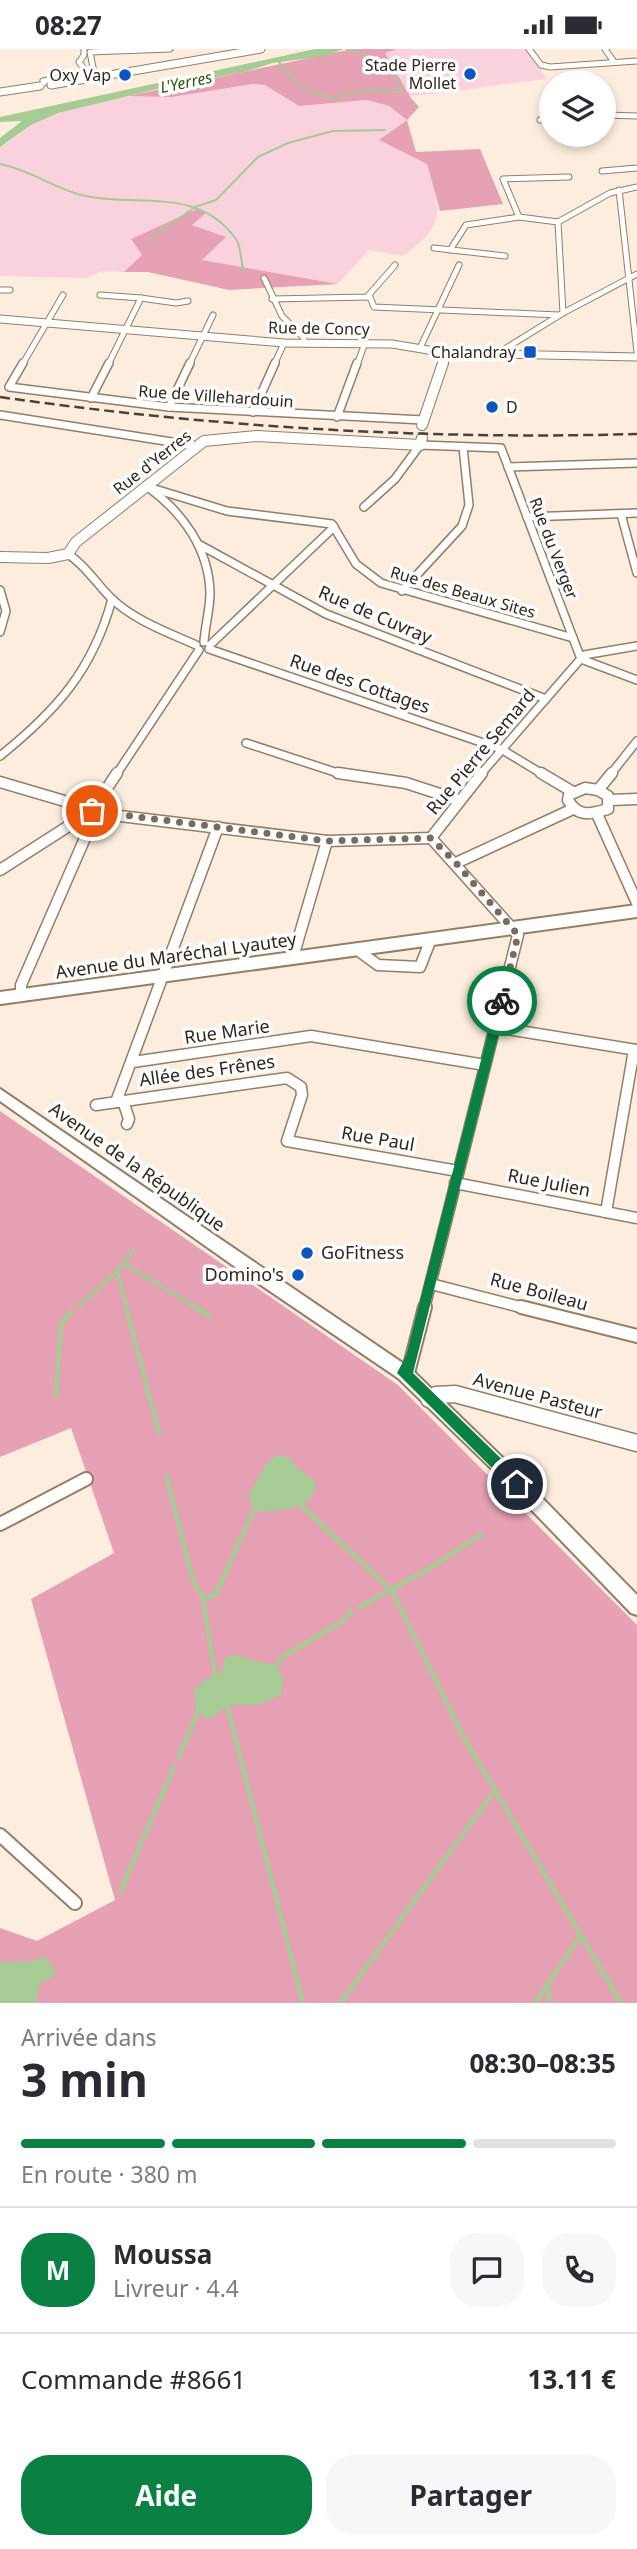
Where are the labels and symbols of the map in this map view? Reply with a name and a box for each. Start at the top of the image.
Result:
place label: Stade Pierre Mollet [365,54,456,94]
place label: Oxy Vap [50,64,111,86]
water label: L'Yerres [158,66,214,98]
marker: Stade Pierre Mollet [462,66,478,82]
marker: Oxy Vap [117,67,133,83]
street label: Rue de Concy [268,316,371,340]
place label: Chalandray [431,341,517,363]
marker: Chalandray [522,344,538,360]
street label: Rue de Villehardouin [138,380,294,412]
place label: D [506,396,518,418]
marker: D [484,399,500,415]
street label: Rue d'Yerres [108,425,196,499]
street label: Rue du Verger [525,494,584,602]
street label: Rue des Beaux Sites [388,561,538,623]
street label: Rue de Cuvray [315,579,437,649]
street label: Rue des Cottages [287,648,434,718]
street label: Rue Pierre Semard [420,683,540,819]
pin [62,781,122,841]
street label: Avenue du Maréchal Lyautey [54,926,299,984]
courier [467,966,537,1036]
street label: Rue Marie [183,1013,271,1049]
street label: Allée des Frênes [137,1049,276,1091]
street label: Avenue de la République [45,1096,230,1236]
street label: Rue Paul [340,1120,417,1156]
street label: Rue Julien [506,1162,593,1202]
place label: GoFitness [321,1240,404,1264]
marker: GoFitness [299,1245,315,1261]
place label: Domino's [205,1262,284,1286]
street label: Rue Boileau [488,1266,591,1316]
marker: Domino's [290,1267,306,1283]
street label: Avenue Pasteur [471,1366,606,1424]
pin [487,1454,547,1514]

